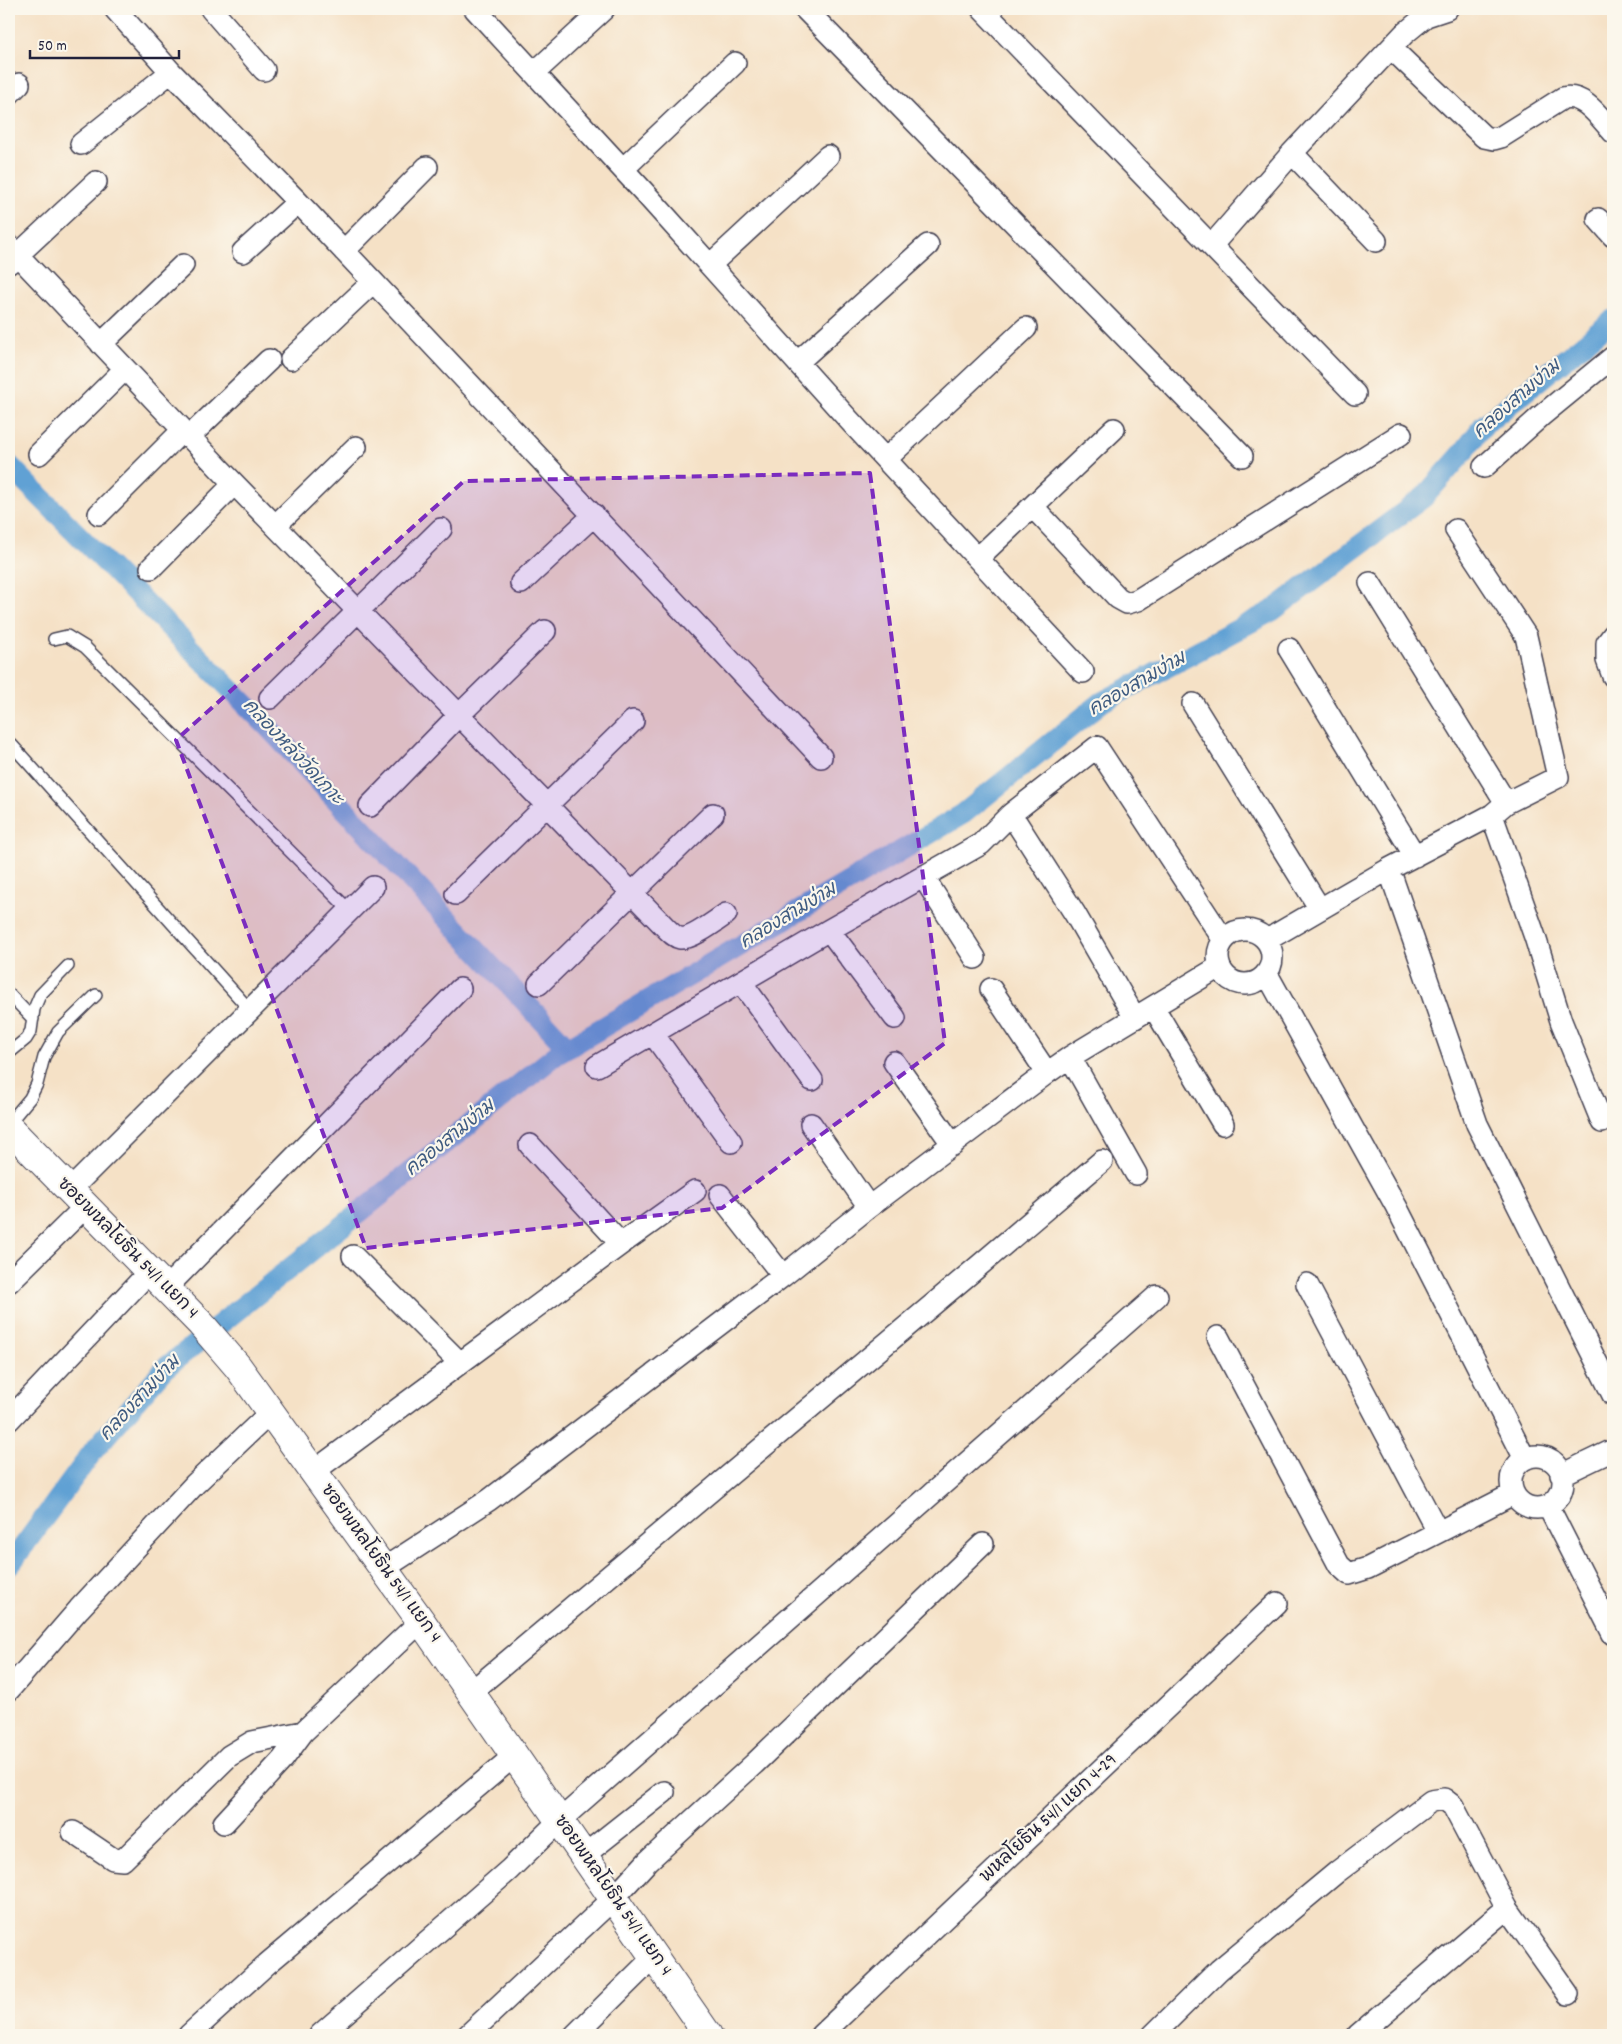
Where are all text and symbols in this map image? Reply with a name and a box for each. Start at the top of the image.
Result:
scale bar [30,28,179,60]
text: 50 m [38,36,67,58]
water label: คลองสามง่าม [1467,352,1570,446]
water label: คลองสามง่าม [1084,644,1194,724]
water label: คลองหลังวัดเกาะ [235,694,350,814]
water label: คลองสามง่าม [735,875,844,957]
water label: คลองสามง่าม [400,1092,503,1184]
street label: ซอยพหลโยธิน 54/1 แยก 4 [51,1171,205,1325]
water label: คลองสามง่าม [93,1348,189,1448]
street label: ซอยพหลโยธิน 54/1 แยก 4 [314,1478,449,1649]
street label: พหลโยธิน 54/1 แยก 4-29 [973,1746,1123,1889]
street label: ซอยพหลโยธิน 54/1 แยก 4 [547,1809,679,1981]

